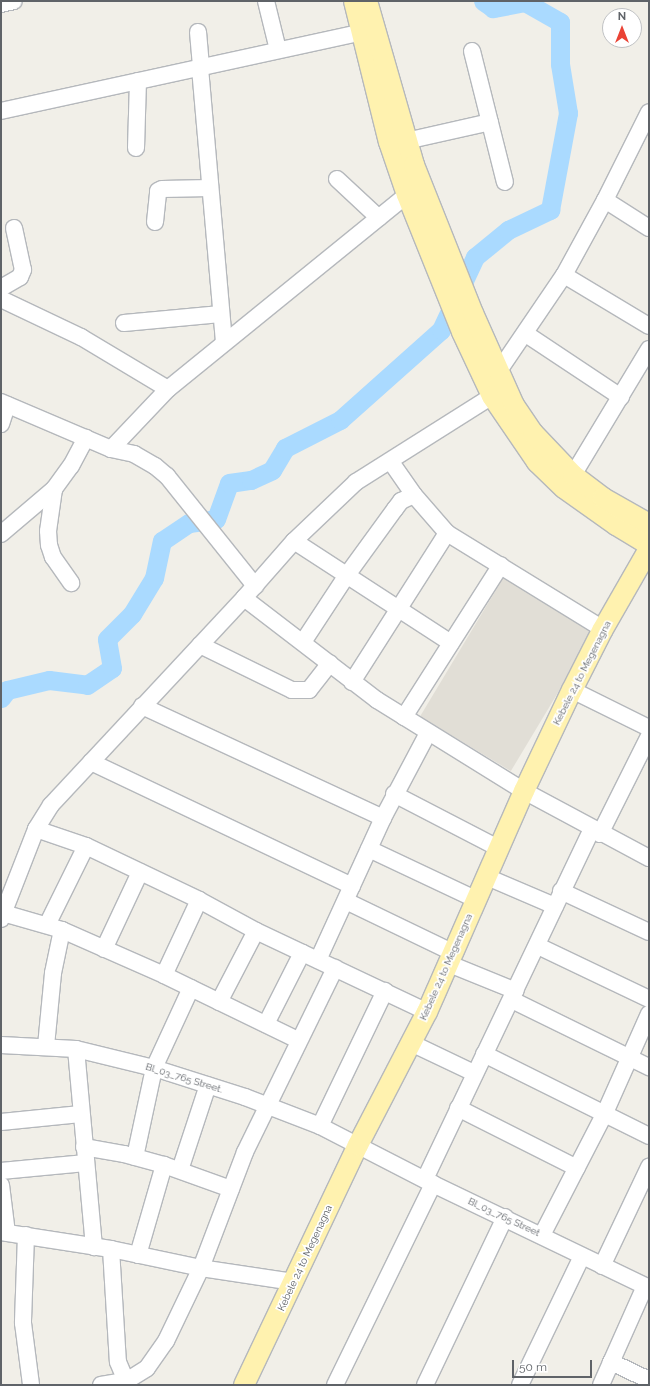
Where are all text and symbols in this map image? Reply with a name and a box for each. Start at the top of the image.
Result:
north arrow [602,8,642,48]
text: N [618,10,626,23]
street label: Kebele 24 to Megenagna [550,619,614,727]
street label: Kebele 24 to Megenagna [417,912,475,1022]
street label: Bl_03_765 Street. [144,1061,224,1095]
street label: Bl_03_765 Street [466,1195,542,1239]
street label: Kebele 24 to Megenagna [275,1203,335,1313]
scale bar [514,1352,594,1378]
text: 50 m [519,1360,547,1374]

